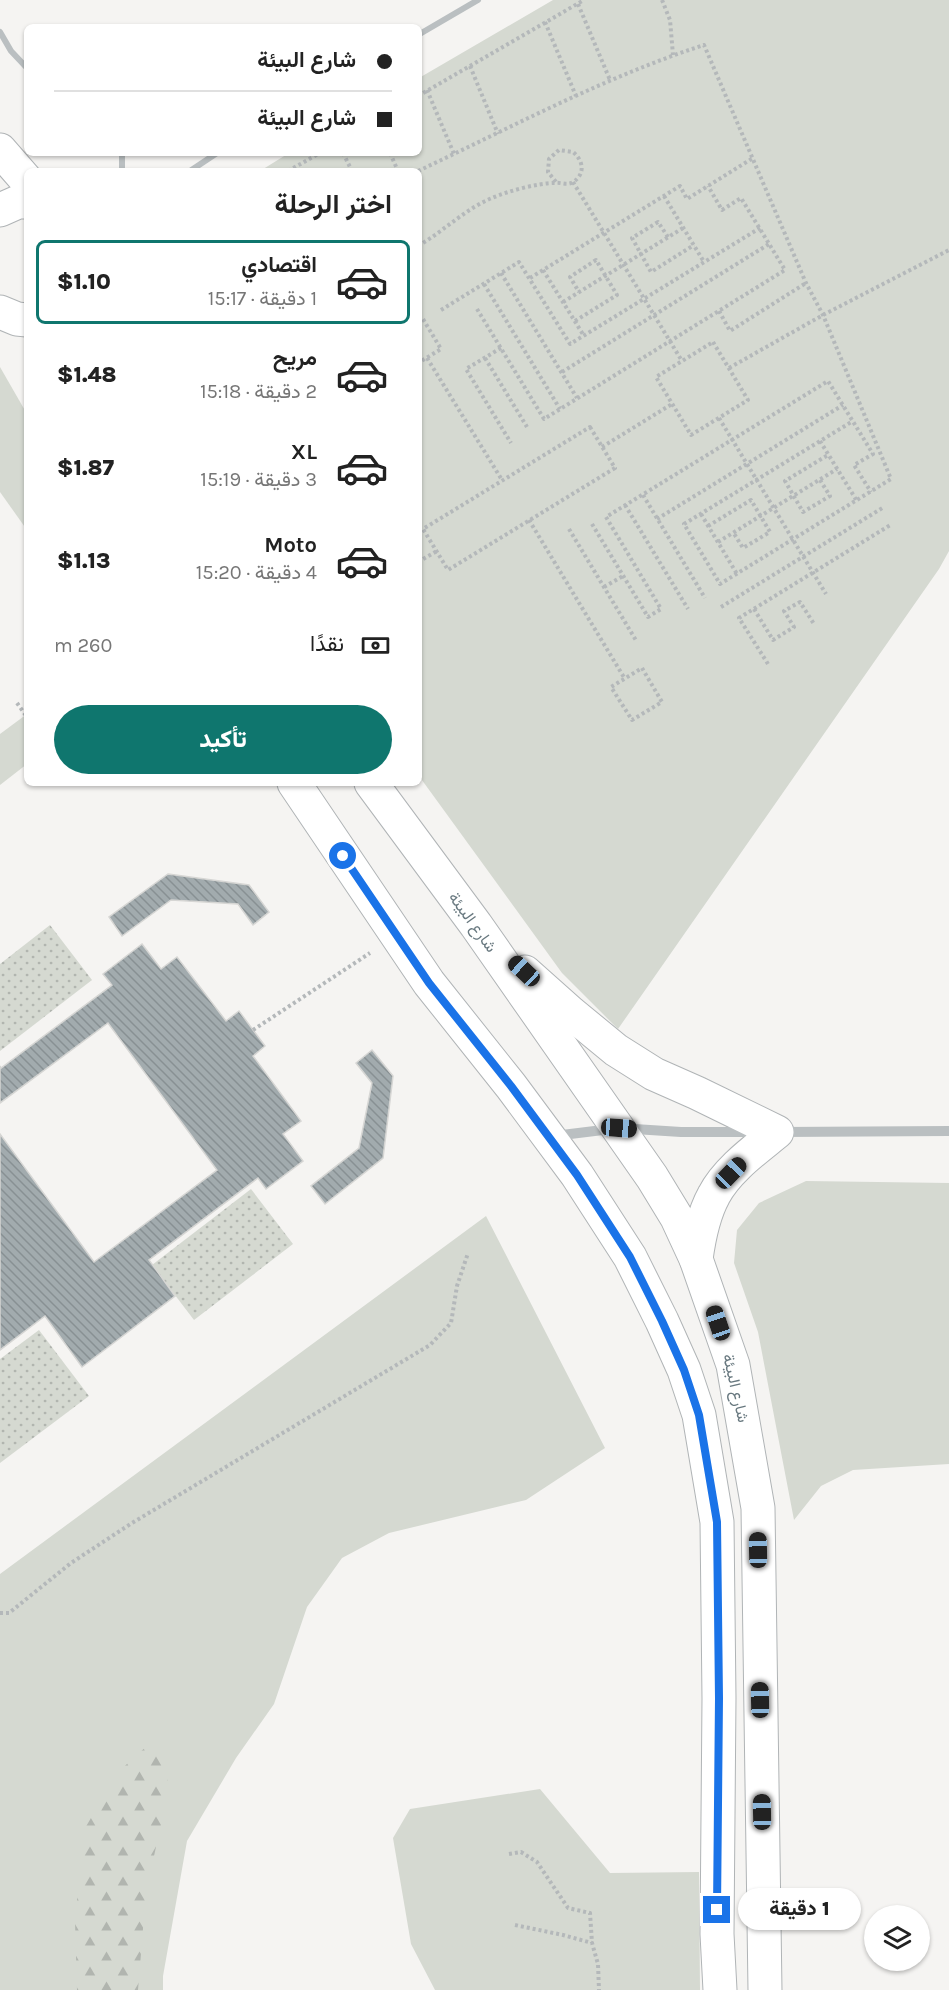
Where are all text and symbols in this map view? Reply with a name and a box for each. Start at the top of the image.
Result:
text: شارع البيئة [257,47,356,73]
text: شارع البيئة [257,105,356,131]
text: اختر الرحلة [274,188,392,220]
text: اقتصادي [241,252,317,278]
icon: car [335,255,389,309]
text: $1.10 [57,269,111,295]
text: 1 دقيقة · 15:17 [208,287,317,310]
text: مريح [273,345,317,371]
icon: car [335,348,389,402]
text: $1.48 [57,362,116,388]
text: 2 دقيقة · 15:18 [200,380,317,403]
text: XL [291,439,317,465]
icon: car [335,441,389,495]
text: $1.87 [57,455,114,481]
text: 3 دقيقة · 15:19 [200,468,317,491]
text: Moto [264,532,317,558]
icon: car [335,534,389,588]
text: $1.13 [57,548,110,574]
text: 4 دقيقة · 15:20 [196,561,317,584]
icon: cash [359,629,392,662]
text: نقدًا [310,631,344,657]
text: 260 m [54,634,112,657]
button: تأكيد [54,705,392,774]
route start [329,842,356,869]
street label: شارع البيئة [443,888,501,957]
car [505,952,543,990]
car [600,1118,638,1138]
car [712,1154,750,1192]
car [704,1303,732,1343]
street label: شارع البيئة [717,1352,753,1425]
car [749,1532,767,1568]
car [751,1682,769,1718]
car [753,1794,771,1830]
callout: 1 دقيقة [738,1889,861,1931]
route end [703,1896,730,1923]
text: 1 دقيقة [769,1897,830,1920]
map controls [864,1905,930,1971]
button: layers [864,1905,930,1971]

